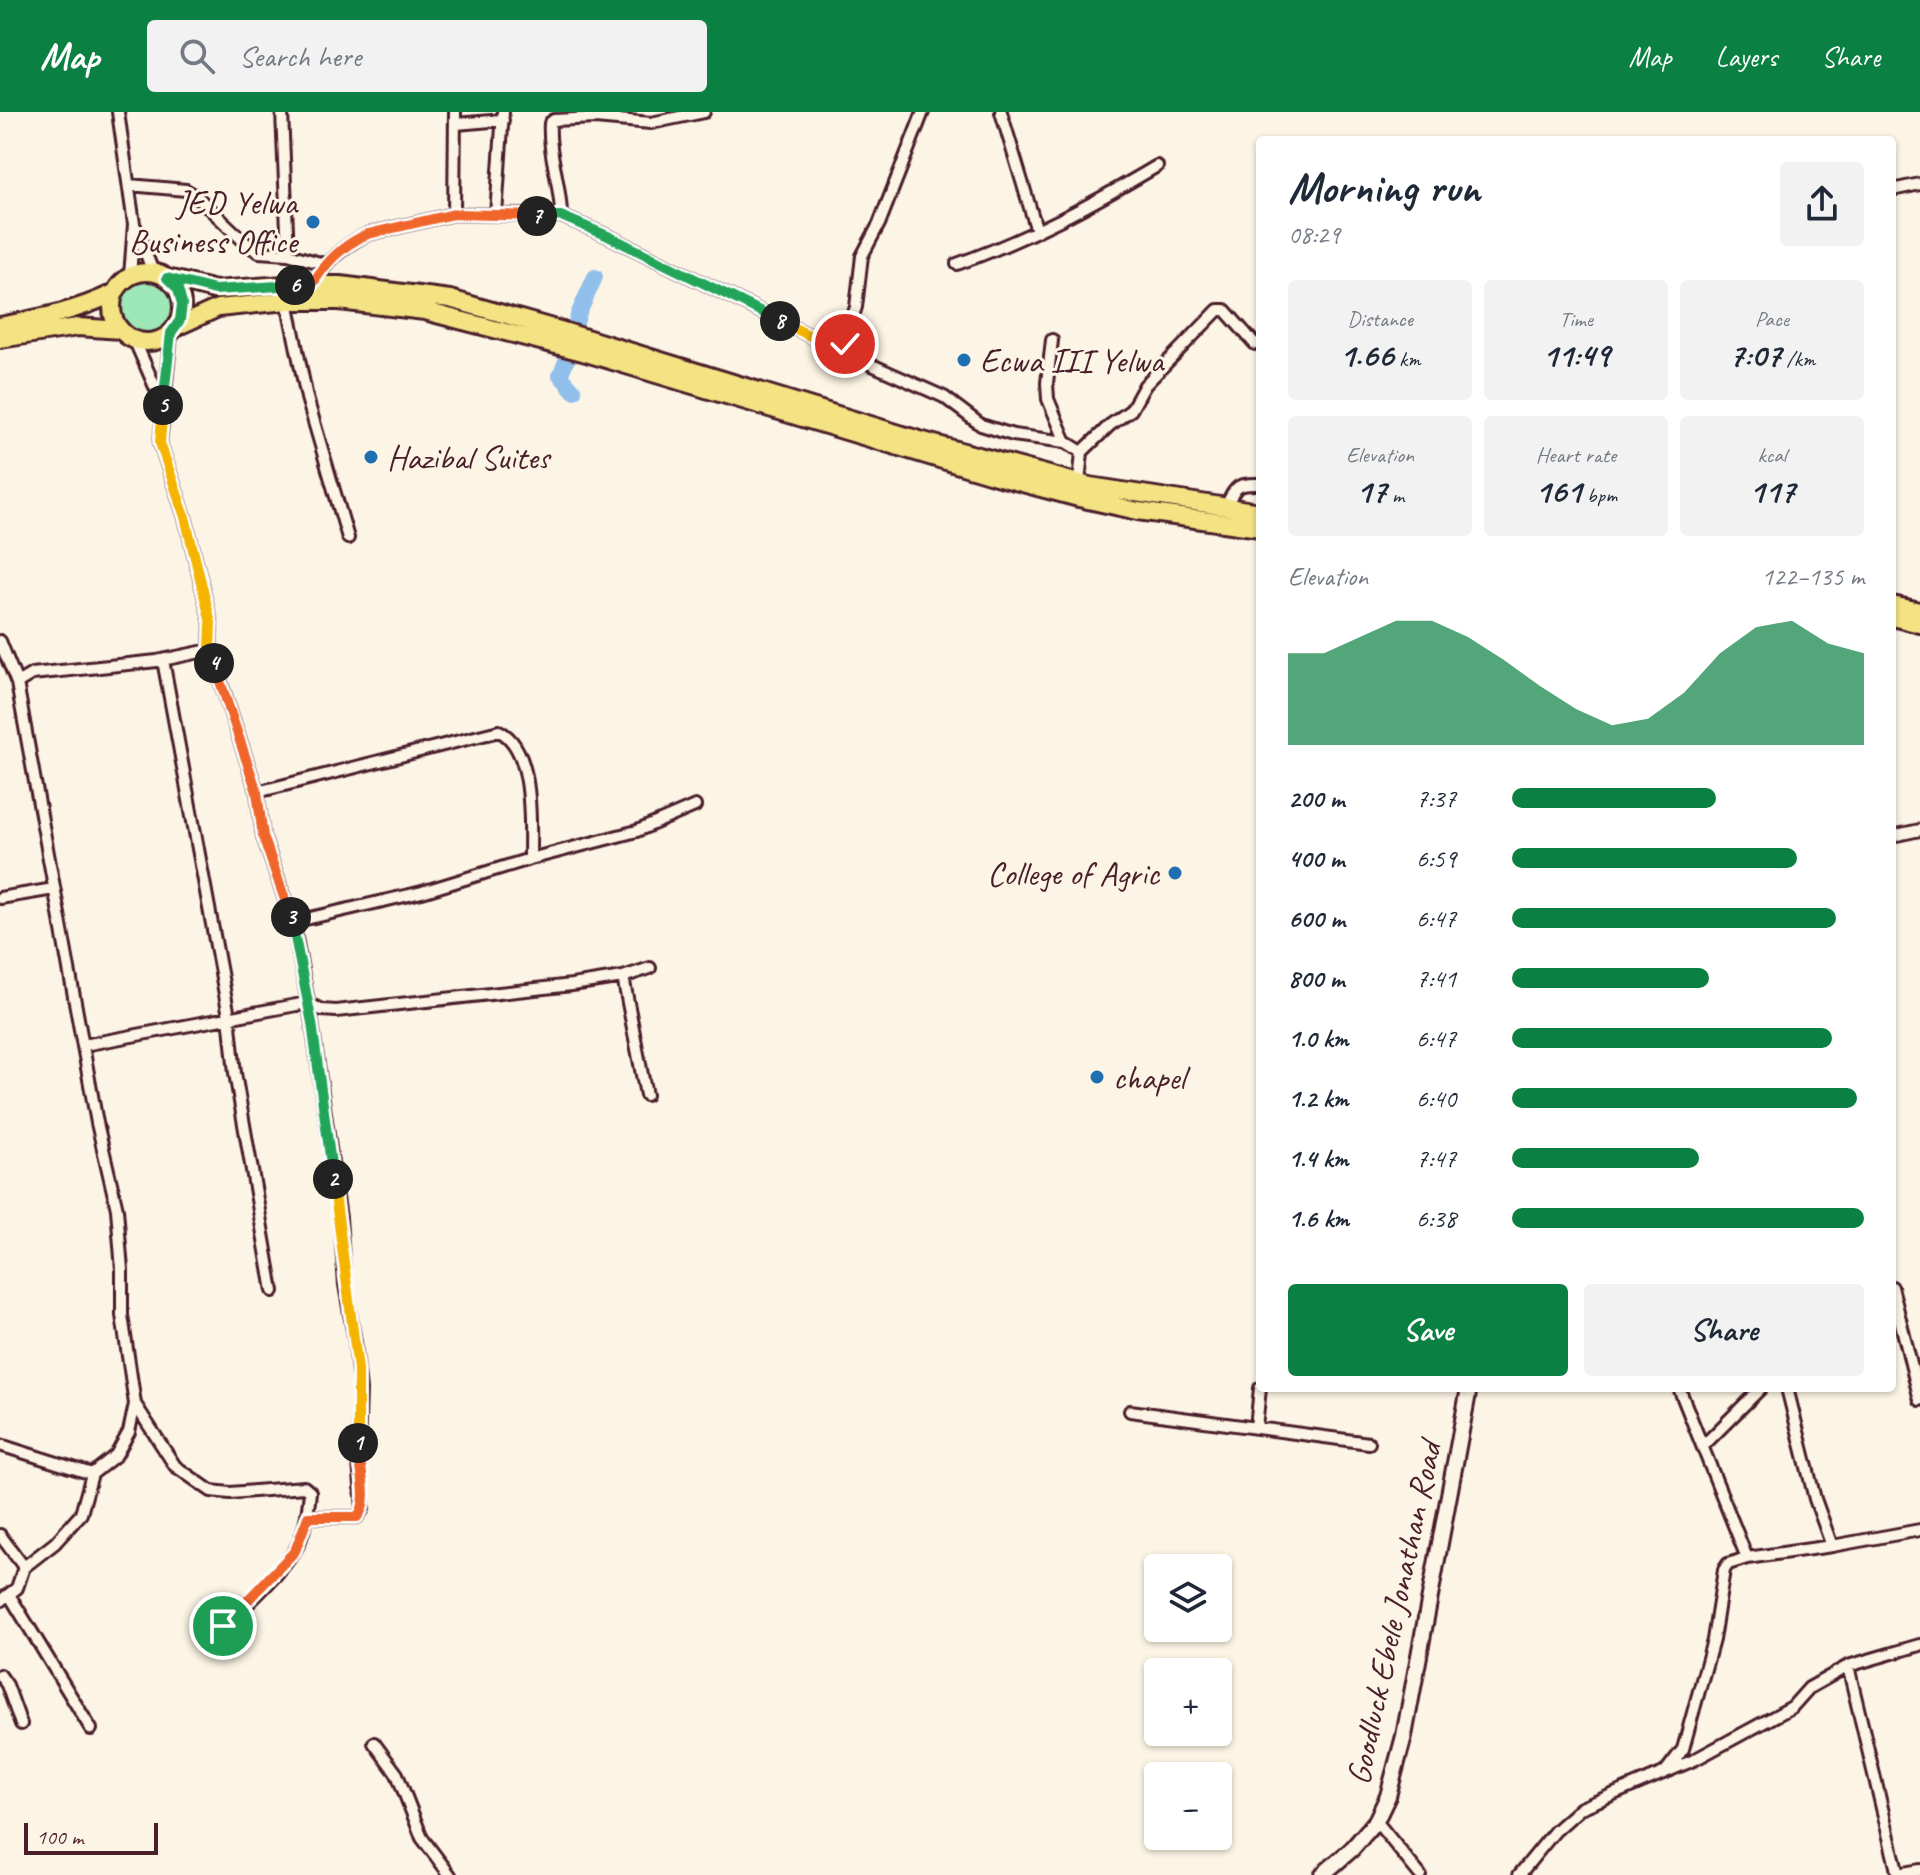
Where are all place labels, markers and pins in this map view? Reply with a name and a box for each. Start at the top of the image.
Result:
place label: JED Yelwa Business Office [129,181,300,263]
pin: 7 [517,196,557,236]
marker: JED Yelwa Business Office [304,213,322,231]
pin: 6 [275,265,315,305]
pin: 8 [760,301,800,341]
pin [811,310,879,378]
place label: Ecwa III Yelwa [980,339,1166,382]
marker: Ecwa III Yelwa [955,351,973,369]
pin: 5 [143,385,183,425]
place label: Hazibal Suites [387,436,552,479]
marker: Hazibal Suites [362,448,380,466]
pin: 4 [194,643,234,683]
place label: College of Agric [987,852,1161,895]
marker: College of Agric [1166,864,1184,882]
pin: 3 [271,897,311,937]
place label: chapel [1113,1056,1191,1099]
marker: chapel [1088,1068,1106,1086]
pin: 2 [313,1159,353,1199]
pin: 1 [338,1423,378,1463]
pin [189,1592,257,1660]

